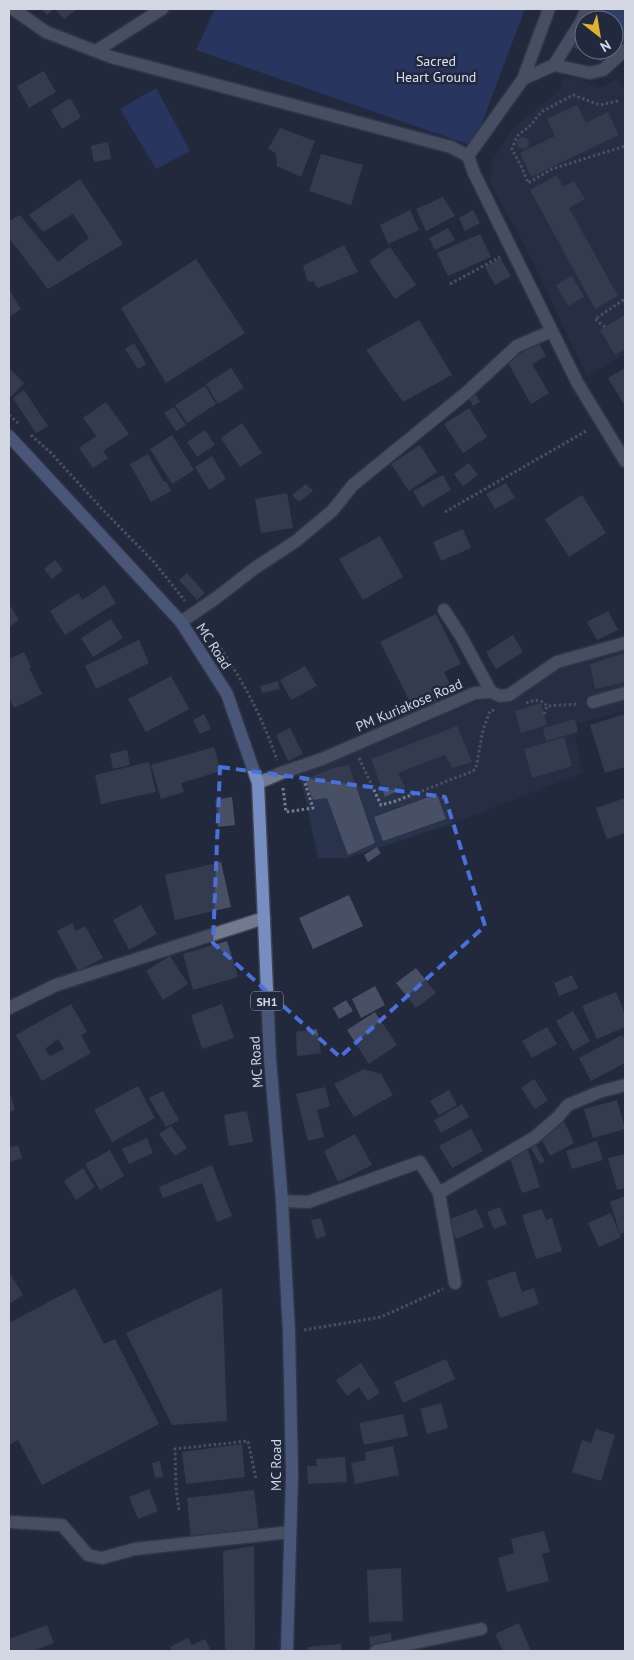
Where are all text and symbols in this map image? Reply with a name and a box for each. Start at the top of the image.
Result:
north arrow [574,10,624,60]
text: N [597,36,614,56]
park label: Sacred Heart Ground [396,52,476,86]
street label: MC Road [192,619,236,673]
street label: PM Kuriakose Road [353,674,465,736]
road number: SH1 [251,991,283,1010]
street label: MC Road [245,1035,267,1089]
street label: MC Road [267,1439,285,1491]

